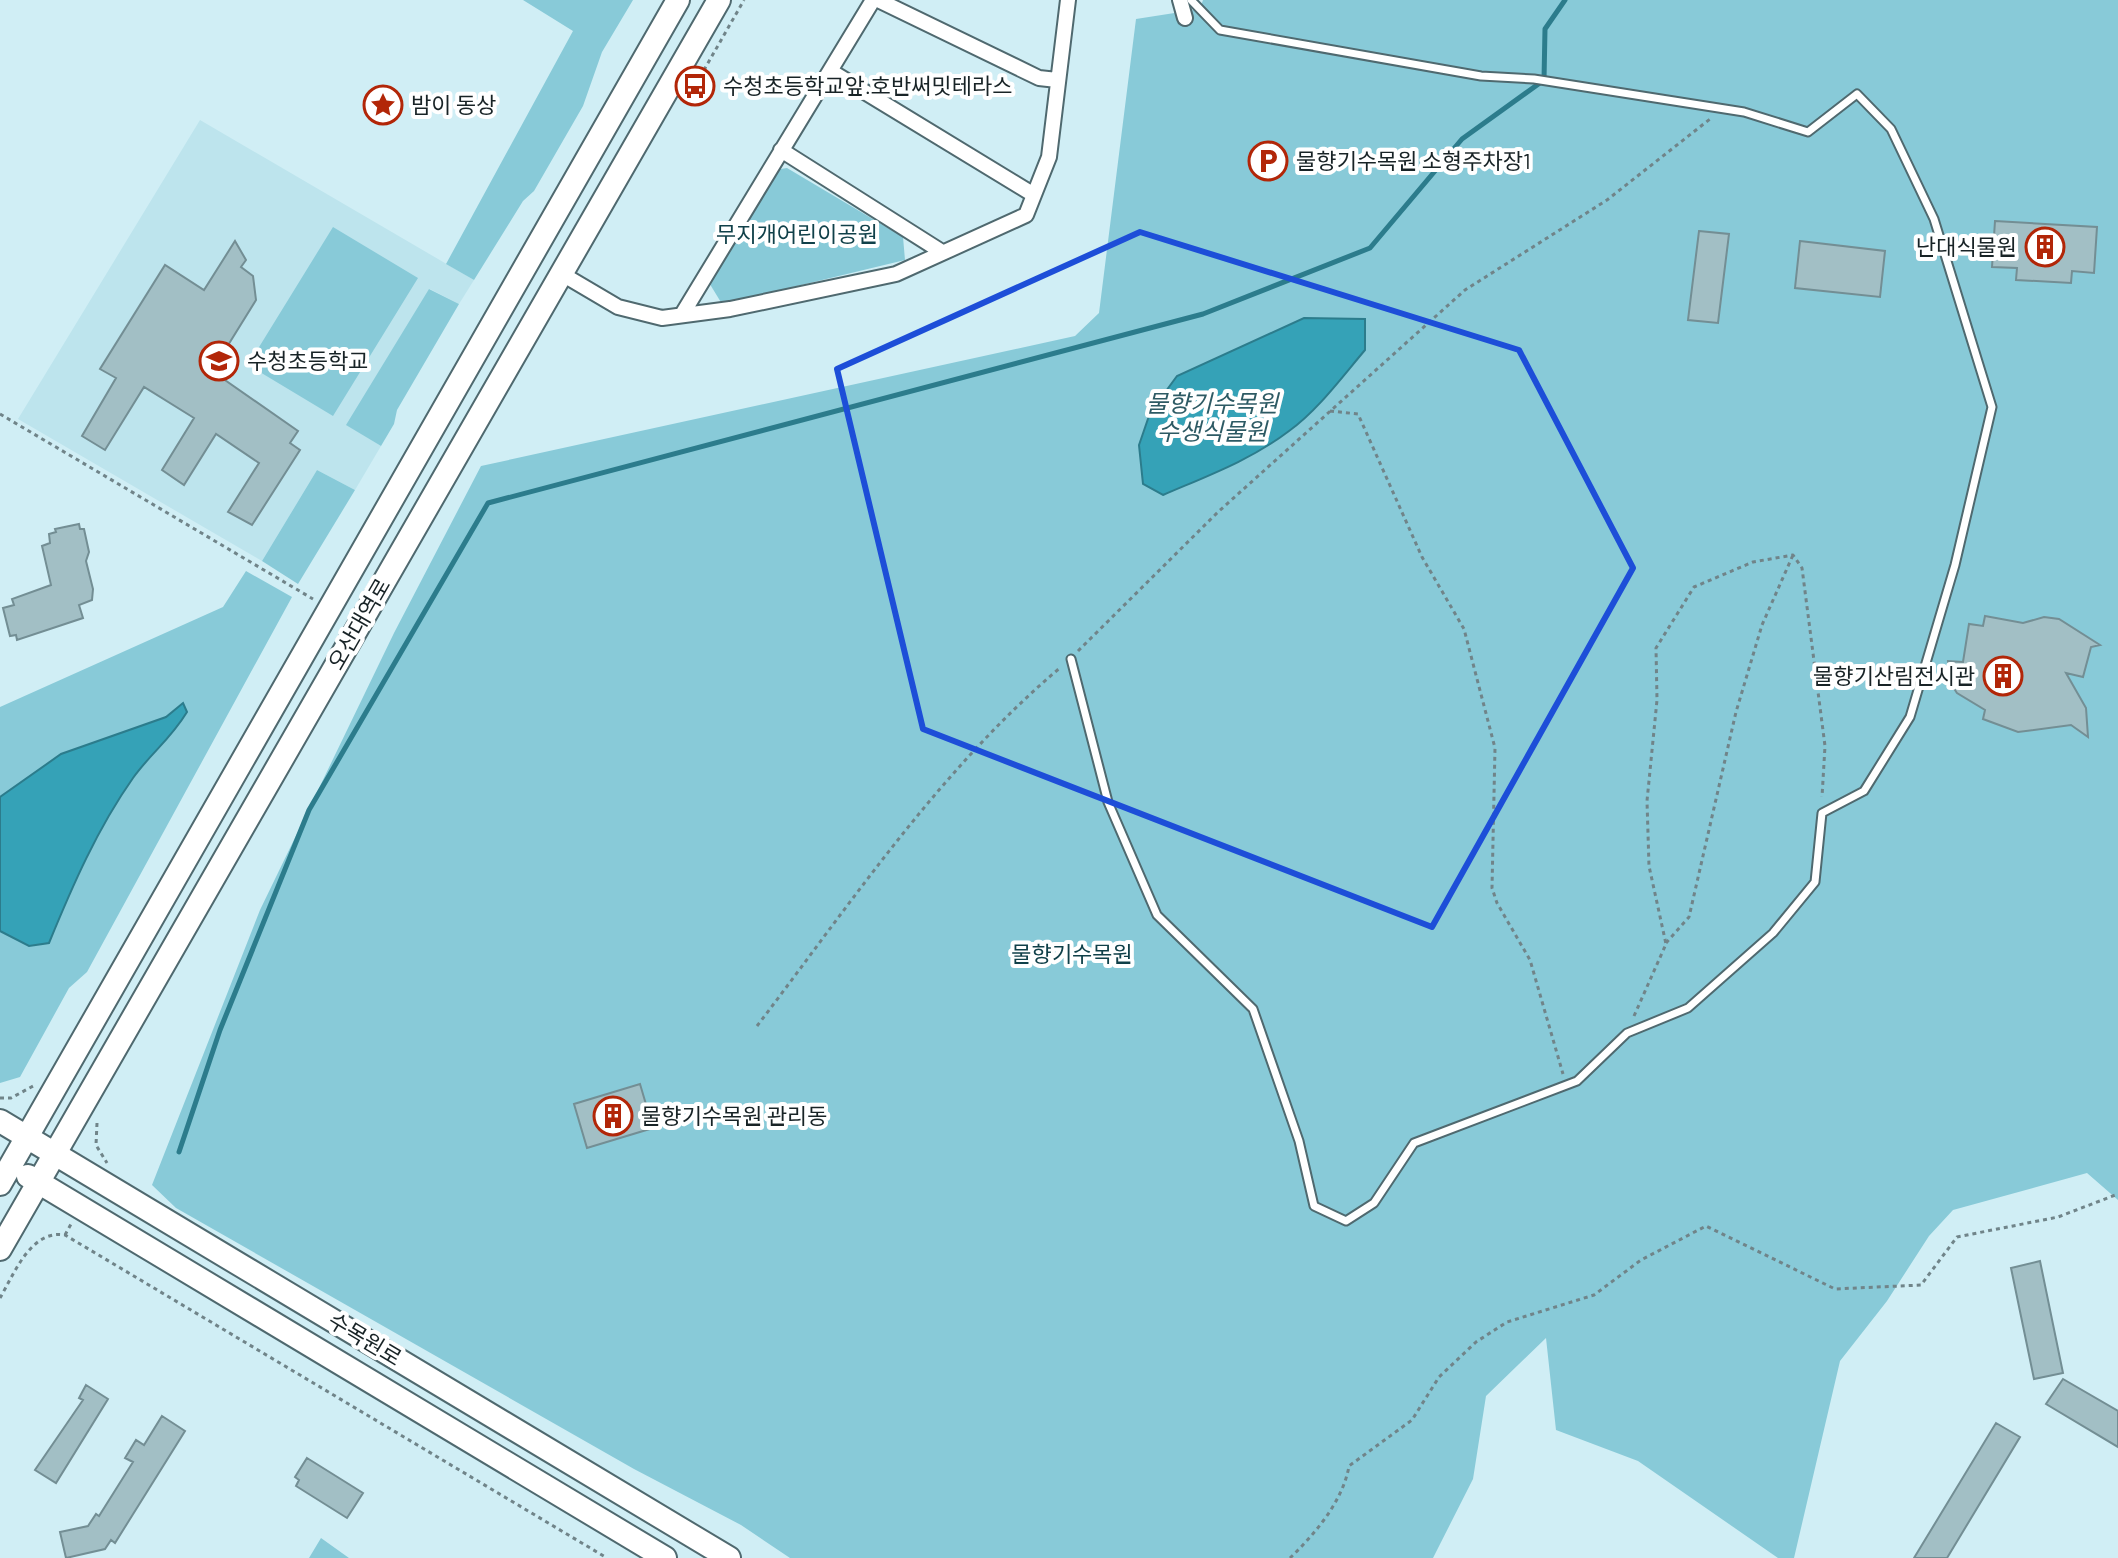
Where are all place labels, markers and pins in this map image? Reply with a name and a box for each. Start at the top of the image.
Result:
bus stop icon: 수청초등학교앞.호반써밋테라스 [674,65,716,107]
place label: 수청초등학교앞.호반써밋테라스 [723,72,1012,98]
place icon: 밤이 동상 [362,84,404,126]
place label: 밤이 동상 [411,91,496,117]
parking icon: 물향기수목원 소형주차장1 [1247,140,1289,182]
place label: 물향기수목원 소형주차장1 [1296,147,1531,173]
building icon: 난대식물원 [2024,226,2066,268]
place label: 난대식물원 [1916,233,2017,259]
school or university icon: 수청초등학교 [198,340,240,382]
place label: 수청초등학교 [247,347,368,373]
building icon: 물향기산림전시관 [1982,655,2024,697]
place label: 물향기산림전시관 [1813,662,1975,688]
building icon: 물향기수목원 관리동 [592,1095,634,1137]
place label: 물향기수목원 관리동 [641,1102,828,1128]

